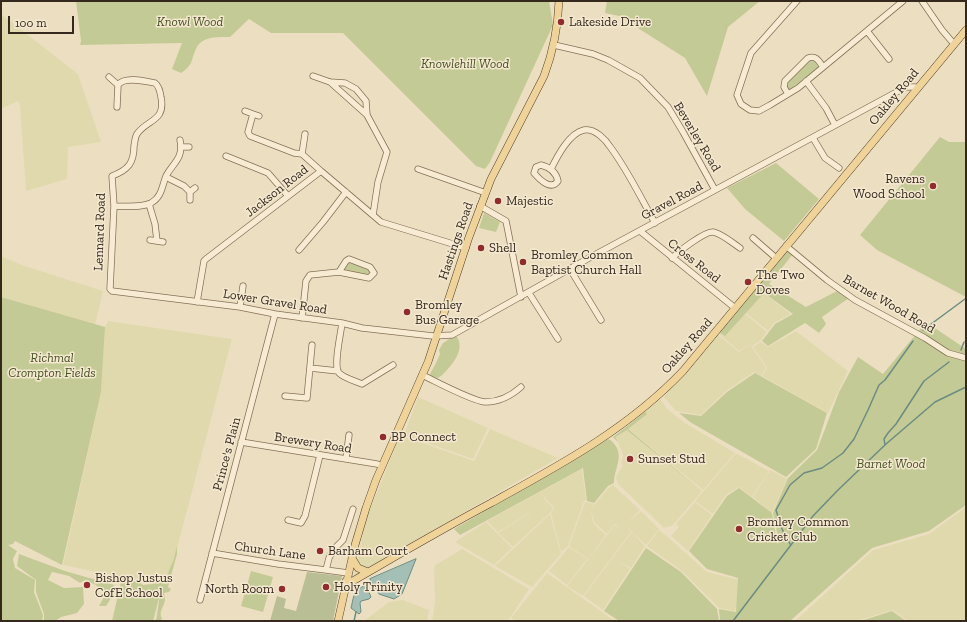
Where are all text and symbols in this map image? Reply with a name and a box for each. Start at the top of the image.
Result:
scale bar [10,8,76,34]
park label: Knowl Wood [157,14,223,30]
place label: Lakeside Drive [569,14,651,30]
text: 100 m [15,16,47,30]
marker: Lakeside Drive [556,17,566,27]
park label: Knowlehill Wood [421,56,509,72]
street label: Oakley Road [866,65,922,129]
street label: Beverley Road [670,99,724,175]
street label: Jackson Road [243,162,311,220]
place label: Ravens Wood School [853,171,925,202]
street label: Gravel Road [639,178,705,224]
marker: Ravens Wood School [928,181,938,191]
street label: Lennard Road [91,193,109,271]
place label: Majestic [506,193,553,209]
marker: Majestic [493,196,503,206]
street label: Hastings Road [435,200,477,282]
street label: Cross Road [664,236,724,286]
place label: Shell [489,240,516,256]
marker: Shell [476,243,486,253]
place label: Bromley Common Baptist Church Hall [531,247,642,278]
marker: Bromley Common Baptist Church Hall [518,257,528,267]
place label: The Two Doves [756,267,805,298]
street label: Barnet Wood Road [840,271,938,337]
marker: The Two Doves [743,277,753,287]
street label: Lower Gravel Road [222,286,328,318]
place label: Bromley Bus Garage [415,297,479,328]
marker: Bromley Bus Garage [402,307,412,317]
street label: Oakley Road [658,315,716,377]
park label: Richmal Crompton Fields [8,350,96,381]
street label: Prince's Plain [210,416,244,492]
street label: Brewery Road [273,429,353,457]
place label: BP Connect [391,429,456,445]
marker: BP Connect [378,432,388,442]
place label: Sunset Stud [638,451,705,467]
marker: Sunset Stud [625,454,635,464]
park label: Barnet Wood [857,456,925,472]
place label: Bromley Common Cricket Club [747,514,849,545]
marker: Bromley Common Cricket Club [734,524,744,534]
street label: Church Lane [233,538,307,564]
place label: Barham Court [328,543,408,559]
marker: Barham Court [315,546,325,556]
place label: Bishop Justus CofE School [95,570,173,601]
place label: Holy Trinity [334,579,403,595]
marker: Bishop Justus CofE School [82,580,92,590]
place label: North Room [205,581,274,597]
marker: Holy Trinity [321,582,331,592]
marker: North Room [277,584,287,594]

